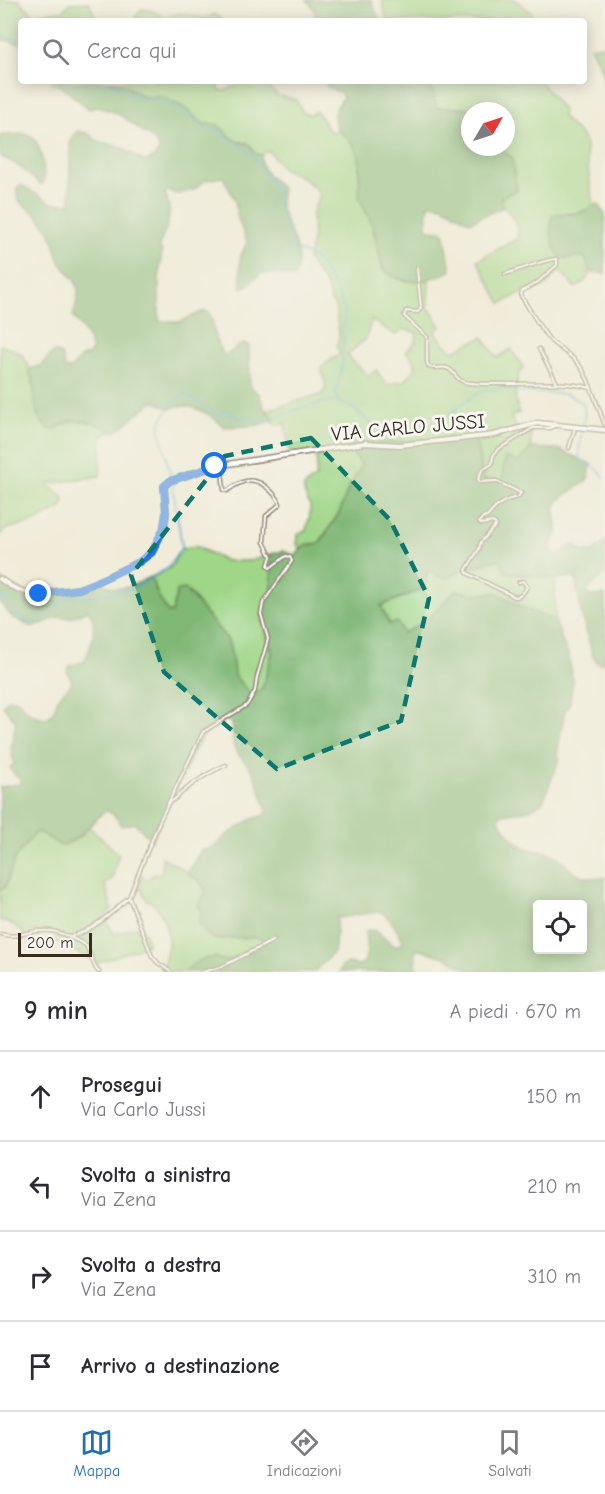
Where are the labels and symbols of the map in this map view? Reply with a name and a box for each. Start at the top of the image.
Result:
north arrow [461,102,515,156]
street label: VIA CARLO JUSSI [330,409,486,446]
route start [201,452,227,478]
route end [25,580,51,606]
scale bar [18,930,92,958]

